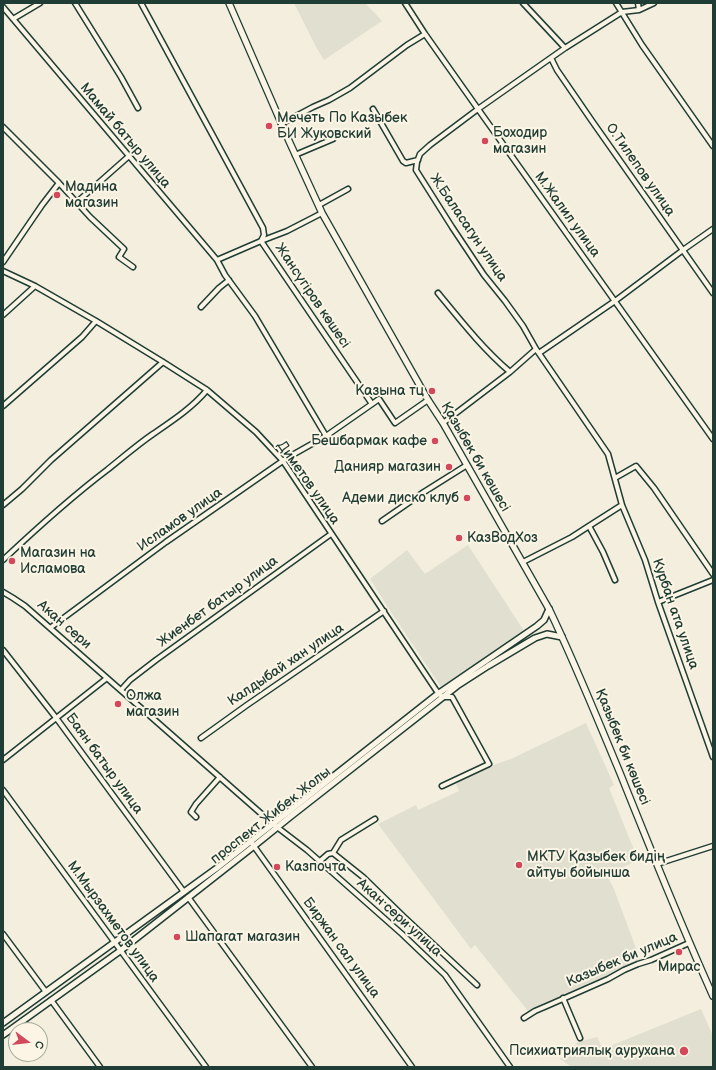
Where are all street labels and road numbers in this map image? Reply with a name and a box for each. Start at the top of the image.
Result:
street label: Мамай батыр улица [76,80,174,192]
street label: О.Тилепов улица [602,120,678,220]
street label: М.Жалил улица [530,169,604,261]
street label: Ж.Баласагун улица [426,171,510,285]
street label: Жансүгіров көшесі [271,240,353,352]
street label: Қазыбек би көшесі [437,399,513,515]
street label: Диметов улица [273,438,343,528]
street label: Исламов улица [134,484,226,556]
street label: Жиенбет батыр улица [155,553,281,651]
street label: Курбан ата улица [648,556,702,672]
street label: Акан сери [34,597,94,653]
street label: Калдыбай хан улица [225,620,347,710]
street label: Қазыбек би көшесі [591,686,653,808]
street label: Баян батыр улица [62,710,146,818]
street label: проспект Жибек Жолы [207,764,335,868]
street label: М.Мырзахметов улица [63,858,163,986]
street label: Акан сери улица [353,875,445,961]
street label: Биржан сал улица [299,894,383,1002]
street label: Казыбек би улица [564,929,680,991]

